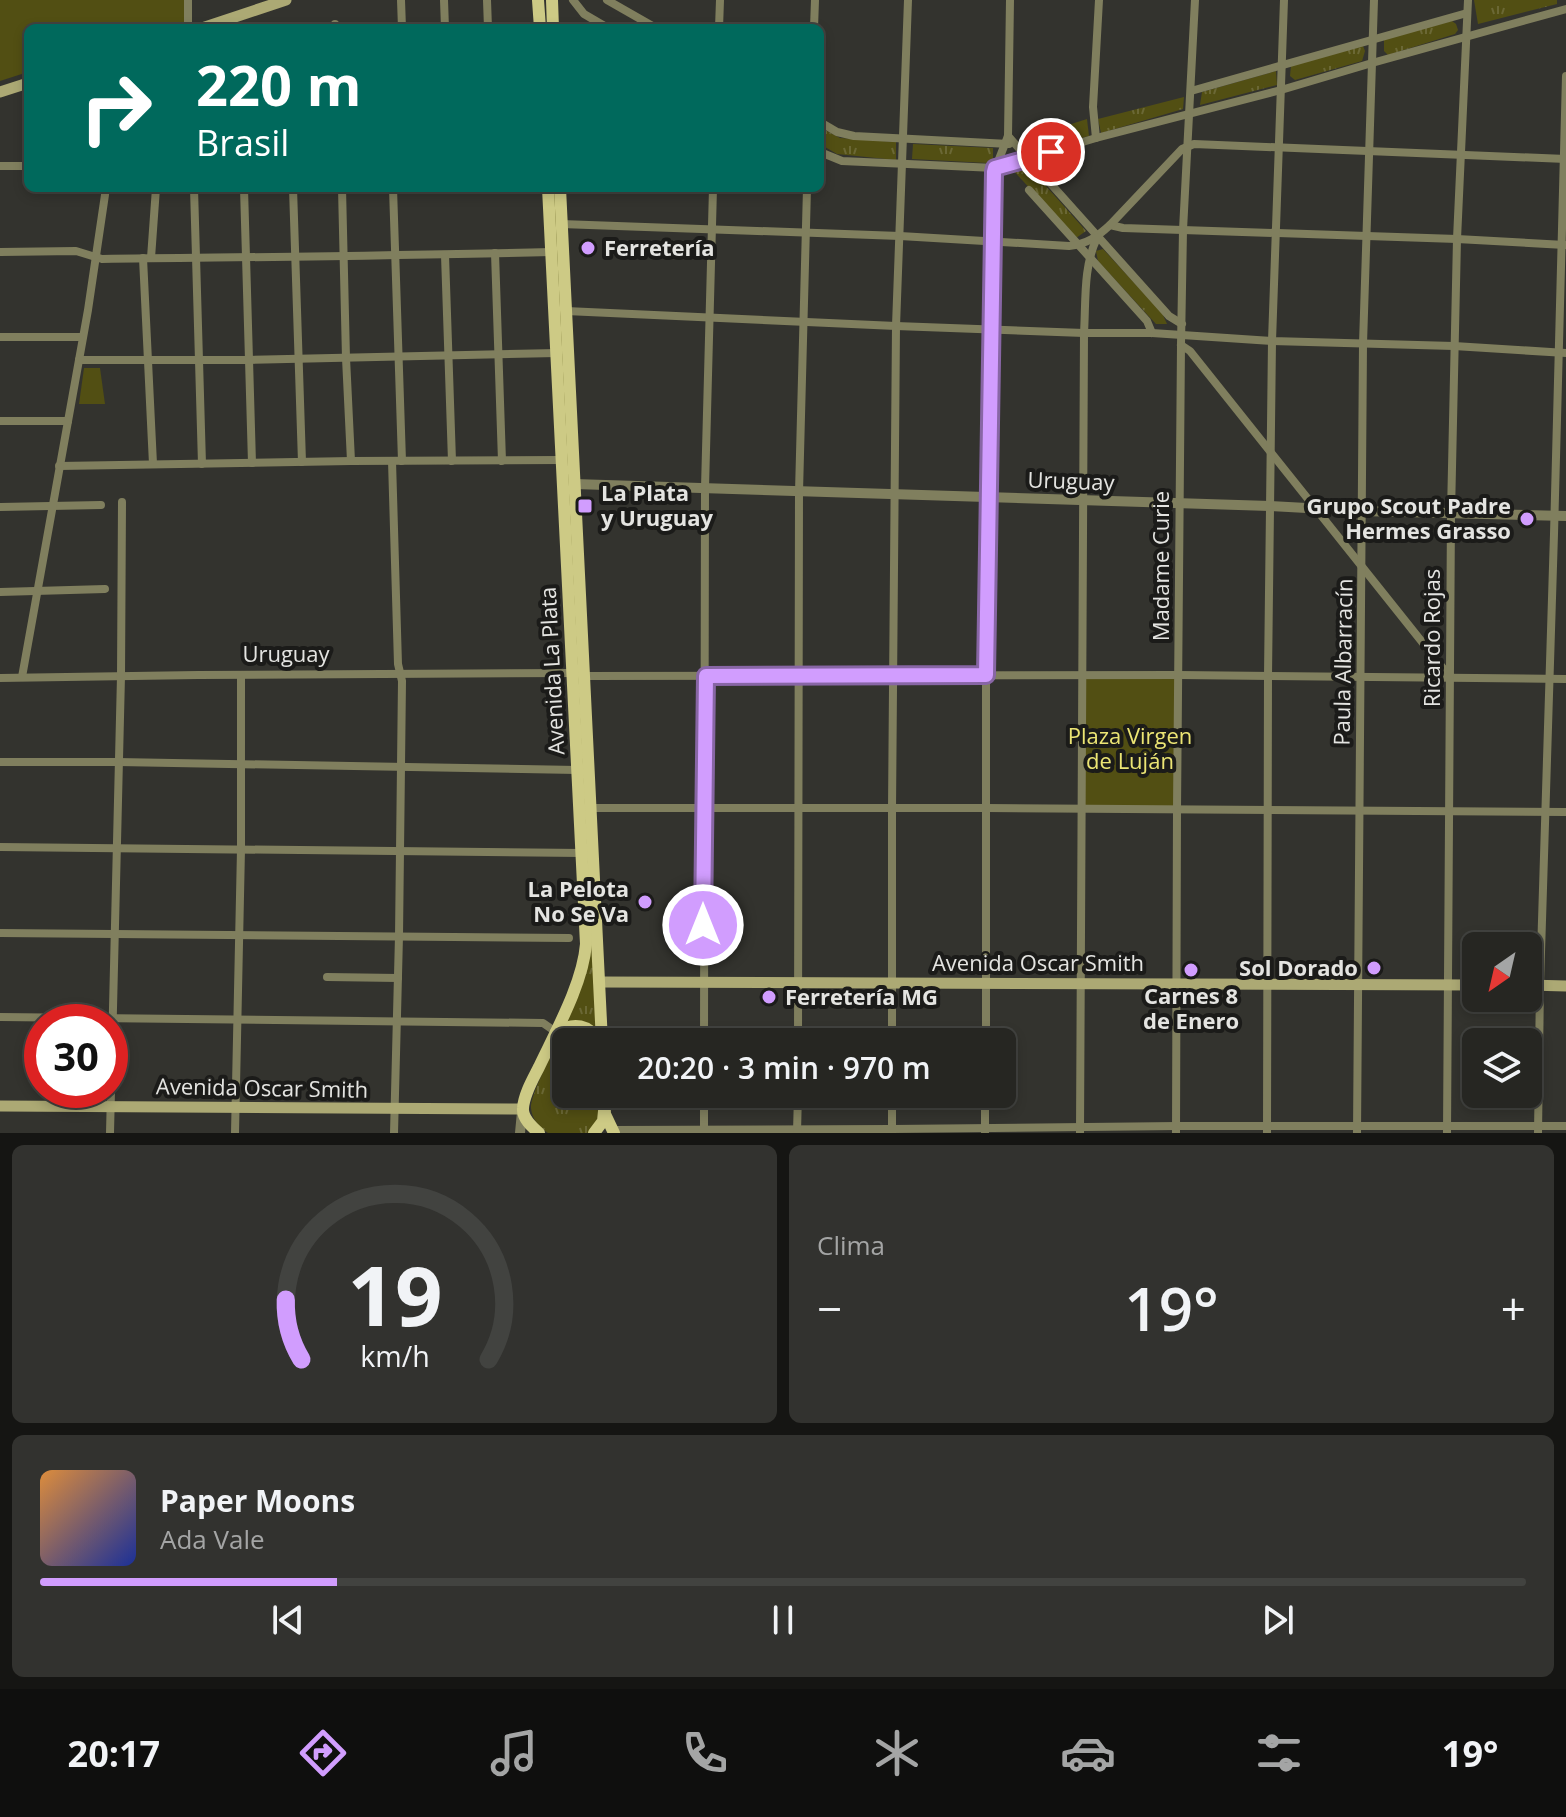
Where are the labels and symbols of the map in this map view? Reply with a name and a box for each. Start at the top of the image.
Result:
pin [1017,118,1085,186]
place label: Ferretería [604,232,715,262]
marker: Ferretería [579,239,597,257]
street label: Uruguay [1027,463,1116,497]
place label: La Plata y Uruguay [601,477,713,532]
place label: Grupo Scout Padre Hermes Grasso [1307,490,1511,545]
street label: Madame Curie [1145,491,1175,641]
marker: La Plata y Uruguay [576,497,594,515]
marker: Grupo Scout Padre Hermes Grasso [1518,510,1536,528]
street label: Ricardo Rojas [1416,569,1446,707]
street label: Paula Albarracín [1326,578,1358,746]
street label: Avenida La Plata [532,586,570,756]
street label: Uruguay [242,638,331,668]
park label: Plaza Virgen de Luján [1068,720,1192,775]
place label: La Pelota No Se Va [528,873,629,928]
position arrow [661,883,745,967]
marker: La Pelota No Se Va [636,893,654,911]
north arrow [1462,932,1542,1012]
street label: Avenida Oscar Smith [932,947,1144,977]
place label: Sol Dorado [1239,952,1358,982]
marker: Sol Dorado [1365,959,1383,977]
marker: Carnes 8 de Enero [1182,961,1200,979]
place label: Carnes 8 de Enero [1143,980,1239,1035]
place label: Ferretería MG [785,981,938,1011]
marker: Ferretería MG [760,988,778,1006]
speed limit sign: 30 [24,1004,128,1108]
street label: Avenida Oscar Smith [156,1070,368,1104]

